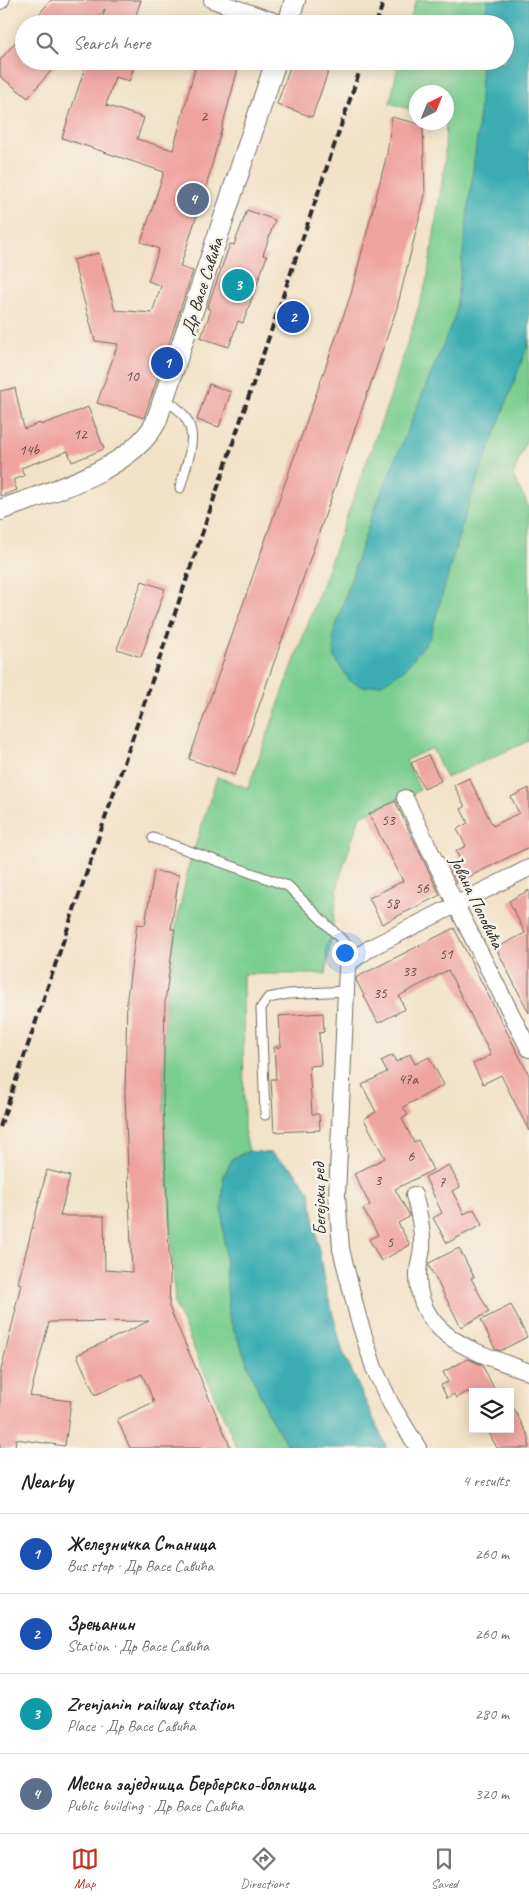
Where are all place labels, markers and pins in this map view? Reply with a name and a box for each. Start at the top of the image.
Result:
pin: 4 [177,180,209,218]
pin: 3 [222,266,254,304]
pin: 2 [277,298,309,336]
pin: 1 [151,344,183,382]

